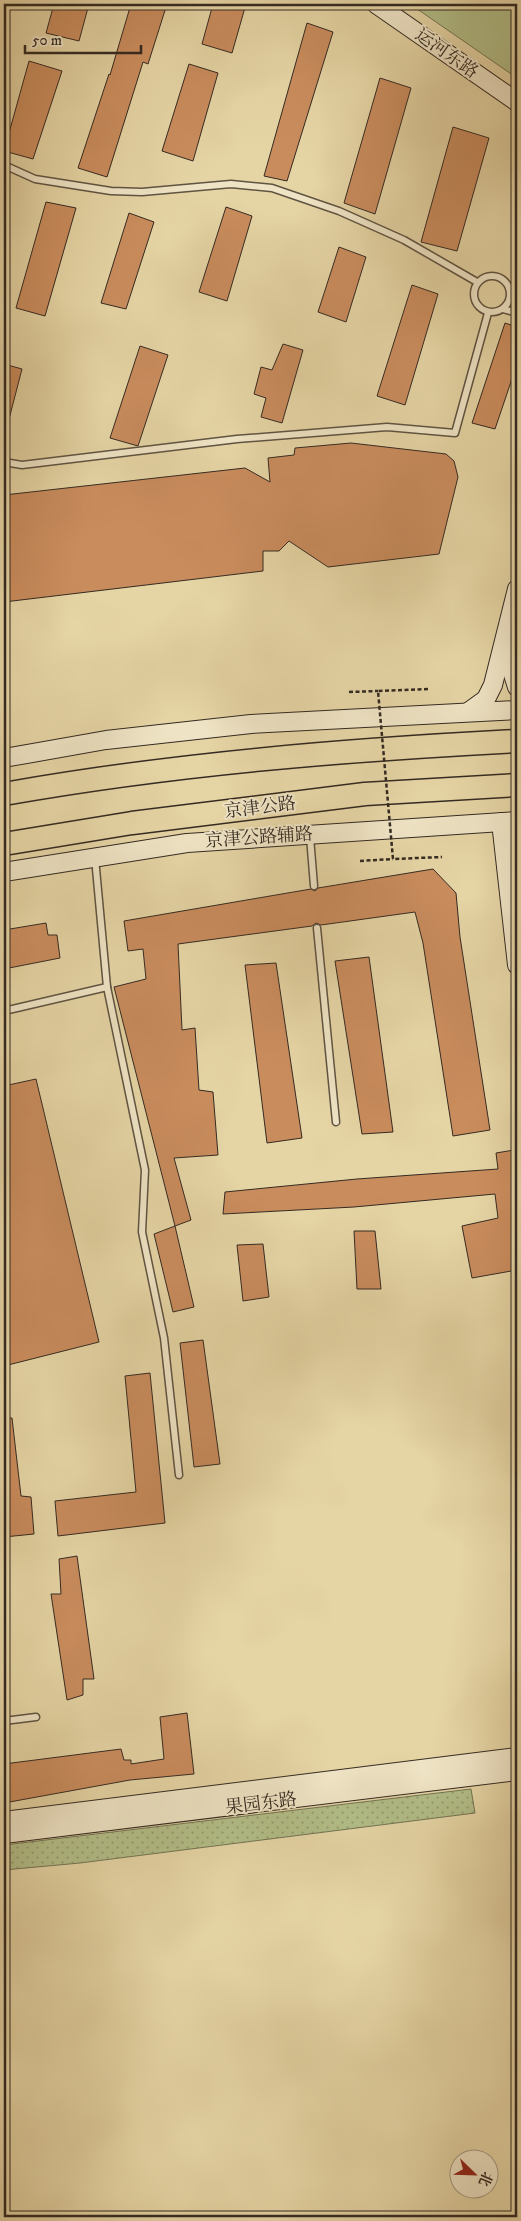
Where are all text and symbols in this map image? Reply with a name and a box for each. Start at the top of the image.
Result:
scale bar [25,22,141,54]
street label: 运河东路 [411,24,482,83]
text: 50 m [32,31,62,50]
street label: 京津公路 [223,793,297,823]
street label: 京津公路辅路 [204,823,314,853]
street label: 果园东路 [224,1789,298,1819]
north arrow [448,2148,498,2198]
text: 北 [474,2169,496,2189]

